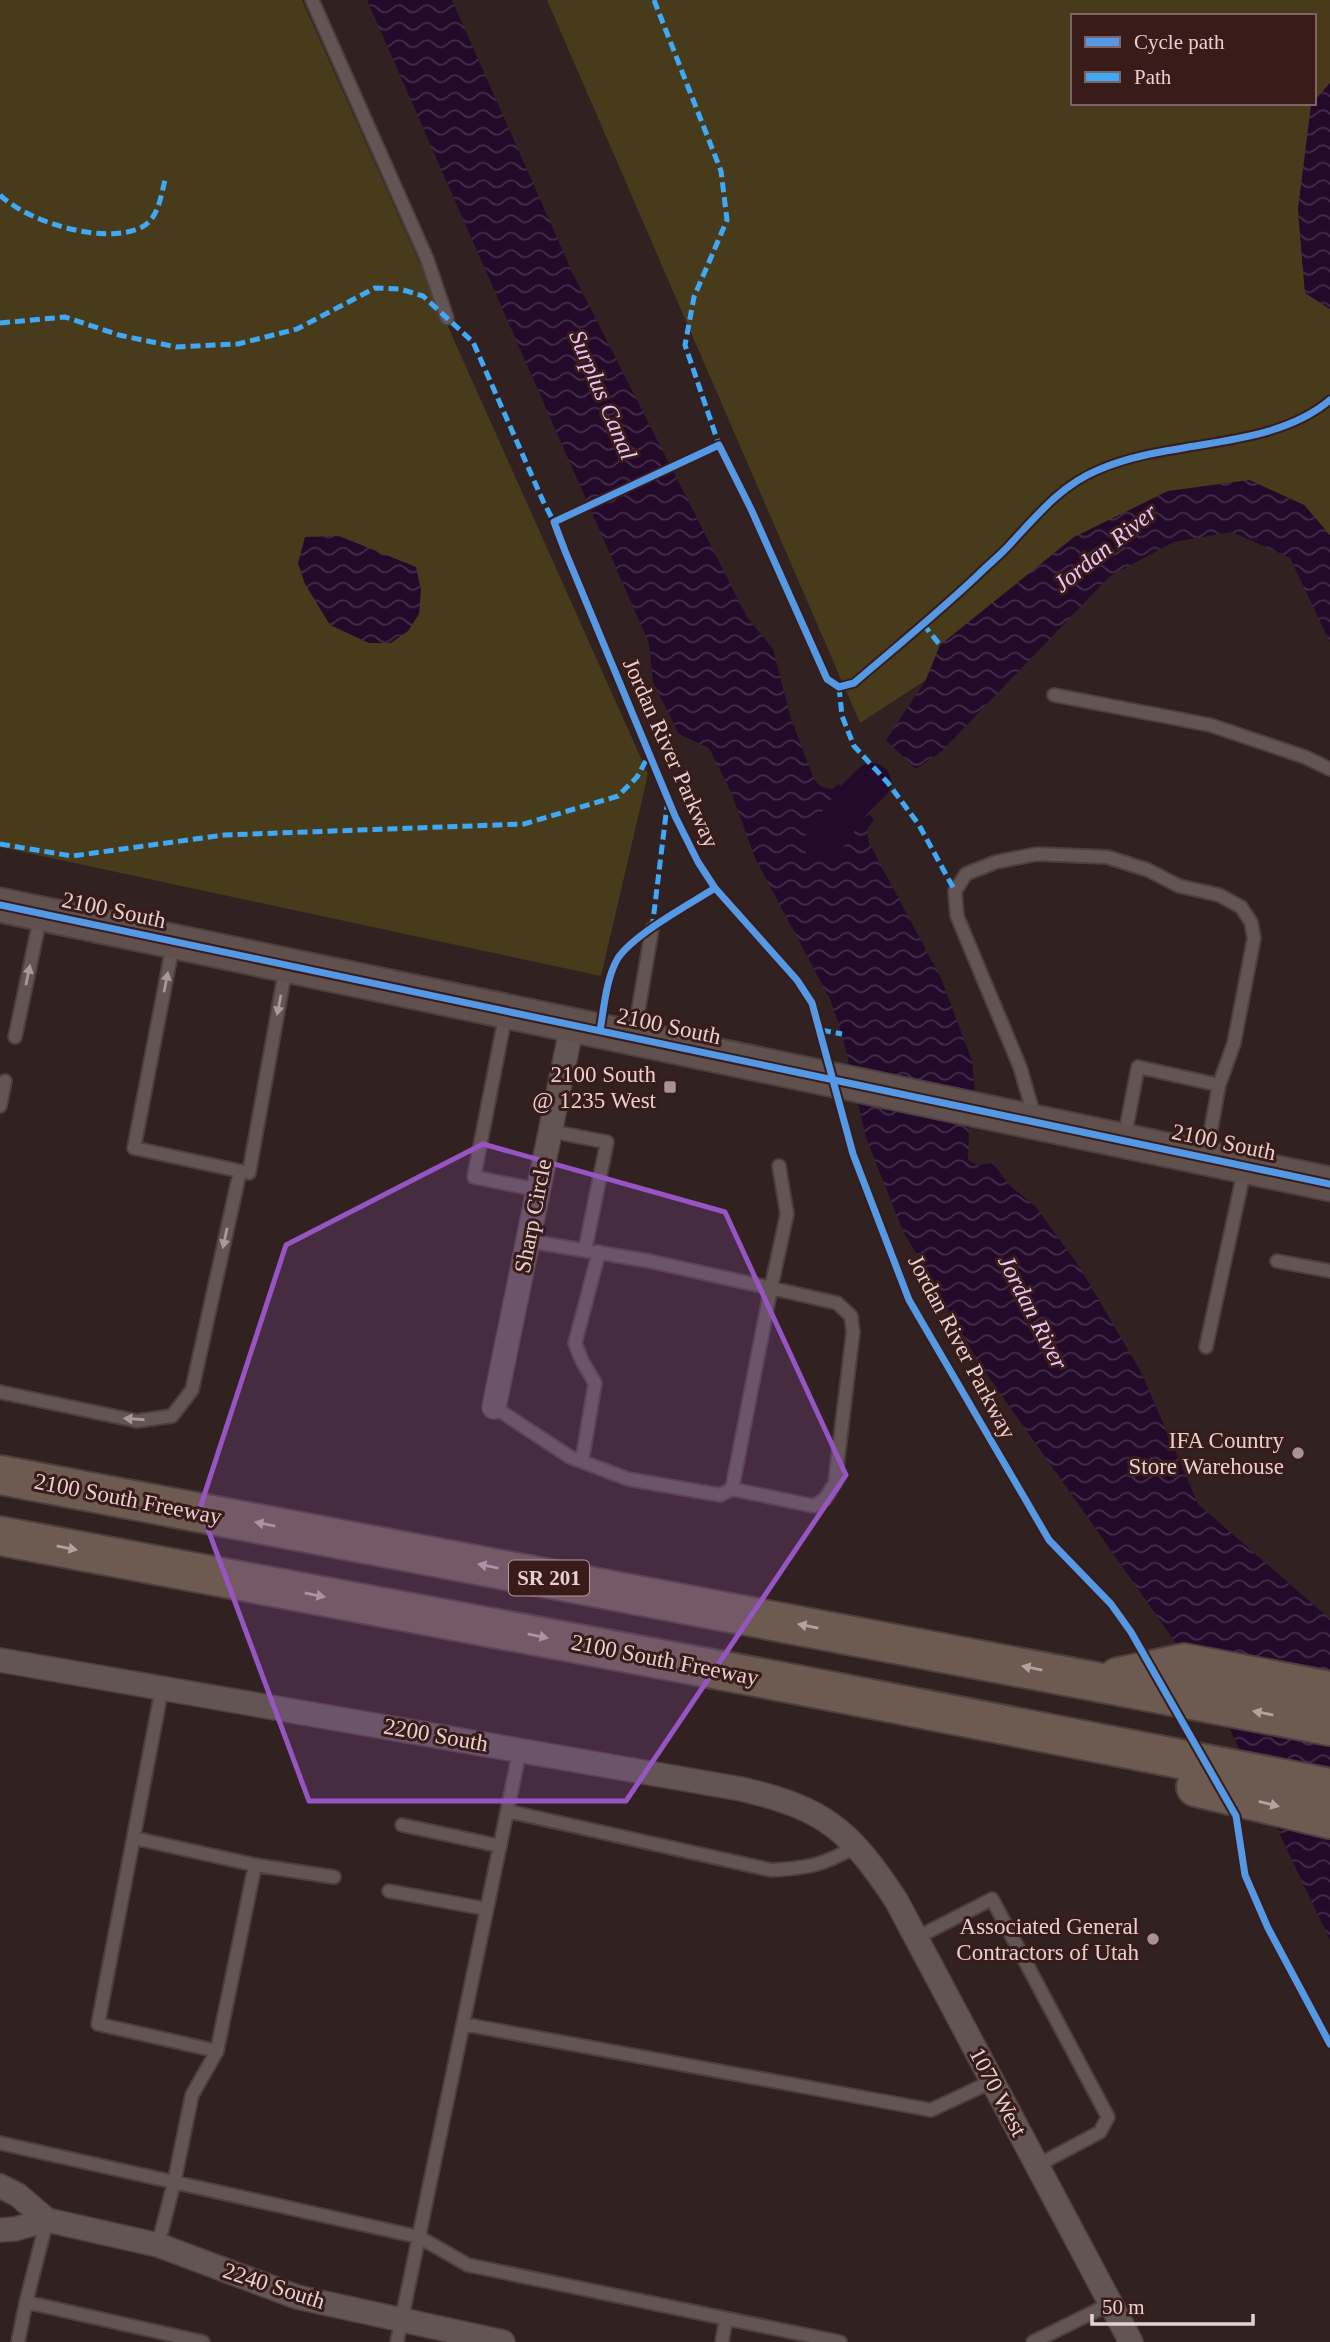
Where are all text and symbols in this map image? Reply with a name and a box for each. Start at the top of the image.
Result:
legend [1071,14,1316,105]
text: Cycle path [1134,30,1225,54]
text: Path [1134,65,1172,89]
water label: Surplus Canal [564,326,642,464]
water label: Jordan River [1048,498,1162,597]
street label: Jordan River Parkway [618,655,724,852]
street label: 2100 South [60,887,169,933]
one-way arrow [22,964,33,986]
one-way arrow [161,971,172,993]
one-way arrow [273,994,284,1016]
street label: 2100 South [615,1003,724,1049]
place label: 2100 South @ 1235 West [532,1062,657,1113]
marker: 2100 South @ 1235 West [662,1079,678,1095]
street label: 2100 South [1170,1119,1279,1165]
street label: Sharp Circle [510,1157,556,1275]
one-way arrow [220,1227,231,1249]
water label: Jordan River [993,1250,1073,1374]
street label: Jordan River Parkway [903,1251,1021,1444]
one-way arrow [123,1413,145,1424]
place label: IFA Country Store Warehouse [1129,1428,1284,1479]
marker: IFA Country Store Warehouse [1290,1445,1306,1461]
street label: 2100 South Freeway [32,1469,224,1530]
one-way arrow [254,1519,276,1530]
one-way arrow [56,1543,78,1554]
road number: SR 201 [509,1560,589,1596]
one-way arrow [477,1561,499,1572]
one-way arrow [304,1589,326,1600]
one-way arrow [797,1620,819,1631]
street label: 2100 South Freeway [569,1630,761,1691]
one-way arrow [528,1631,550,1642]
one-way arrow [1021,1662,1043,1673]
one-way arrow [1252,1707,1274,1718]
street label: 2200 South [382,1714,491,1757]
one-way arrow [1258,1799,1280,1810]
place label: Associated General Contractors of Utah [956,1914,1139,1965]
marker: Associated General Contractors of Utah [1145,1931,1161,1947]
street label: 1070 West [964,2043,1032,2141]
street label: 2240 South [220,2258,328,2314]
scale bar [1092,2282,1253,2326]
text: 50 m [1102,2295,1145,2319]

